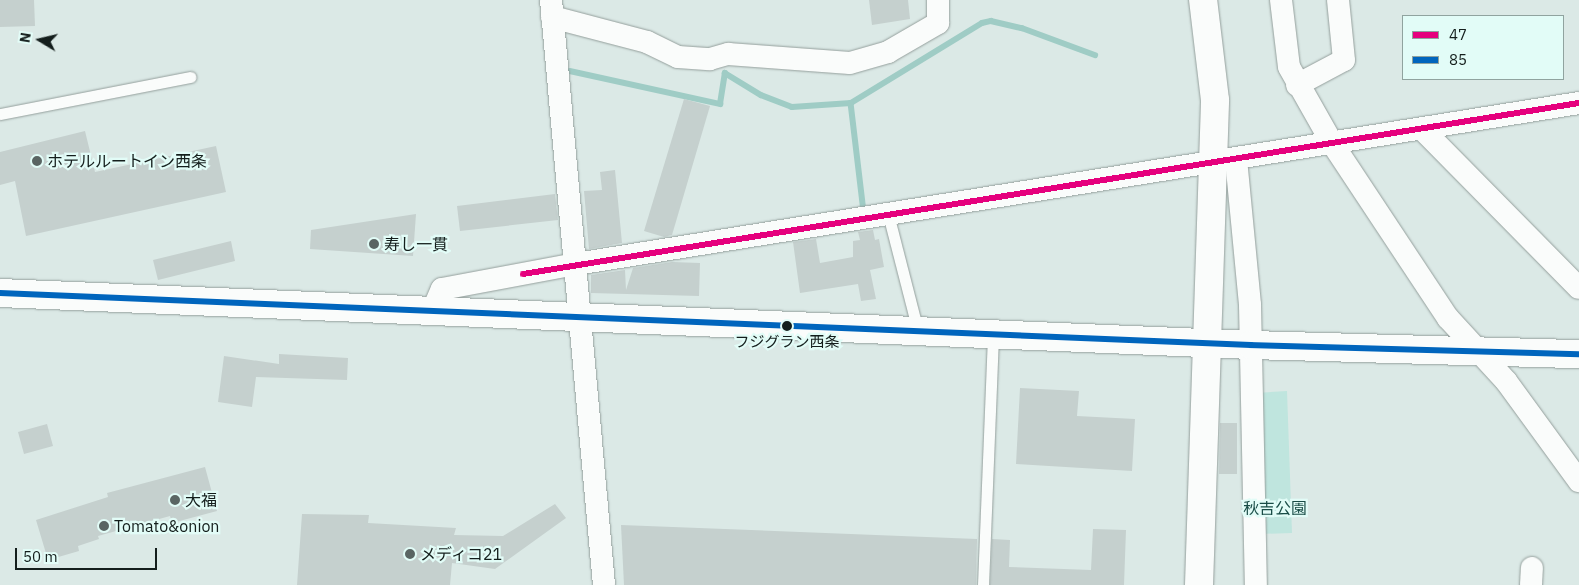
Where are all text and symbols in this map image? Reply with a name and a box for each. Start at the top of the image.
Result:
north arrow [15,15,65,65]
legend [1402,15,1564,80]
text: 47 [1449,25,1467,44]
text: N [16,31,35,44]
text: 85 [1449,50,1467,69]
place label: ホテルルートイン西条 [47,151,207,171]
marker: ホテルルートイン西条 [31,155,43,167]
place label: 寿し一貫 [384,234,448,254]
marker: 寿し一貫 [368,238,380,250]
marker: フジグラン西条 [782,321,792,331]
place label: フジグラン西条 [735,333,839,351]
place label: 大福 [185,490,217,510]
marker: 大福 [169,494,181,506]
park label: 秋吉公園 [1243,498,1307,518]
place label: Tomato&onion [114,516,219,536]
marker: Tomato&onion [98,520,110,532]
scale bar [18,538,160,570]
place label: メディコ21 [420,544,503,564]
text: 50 m [23,547,58,566]
marker: メディコ21 [404,548,416,560]

